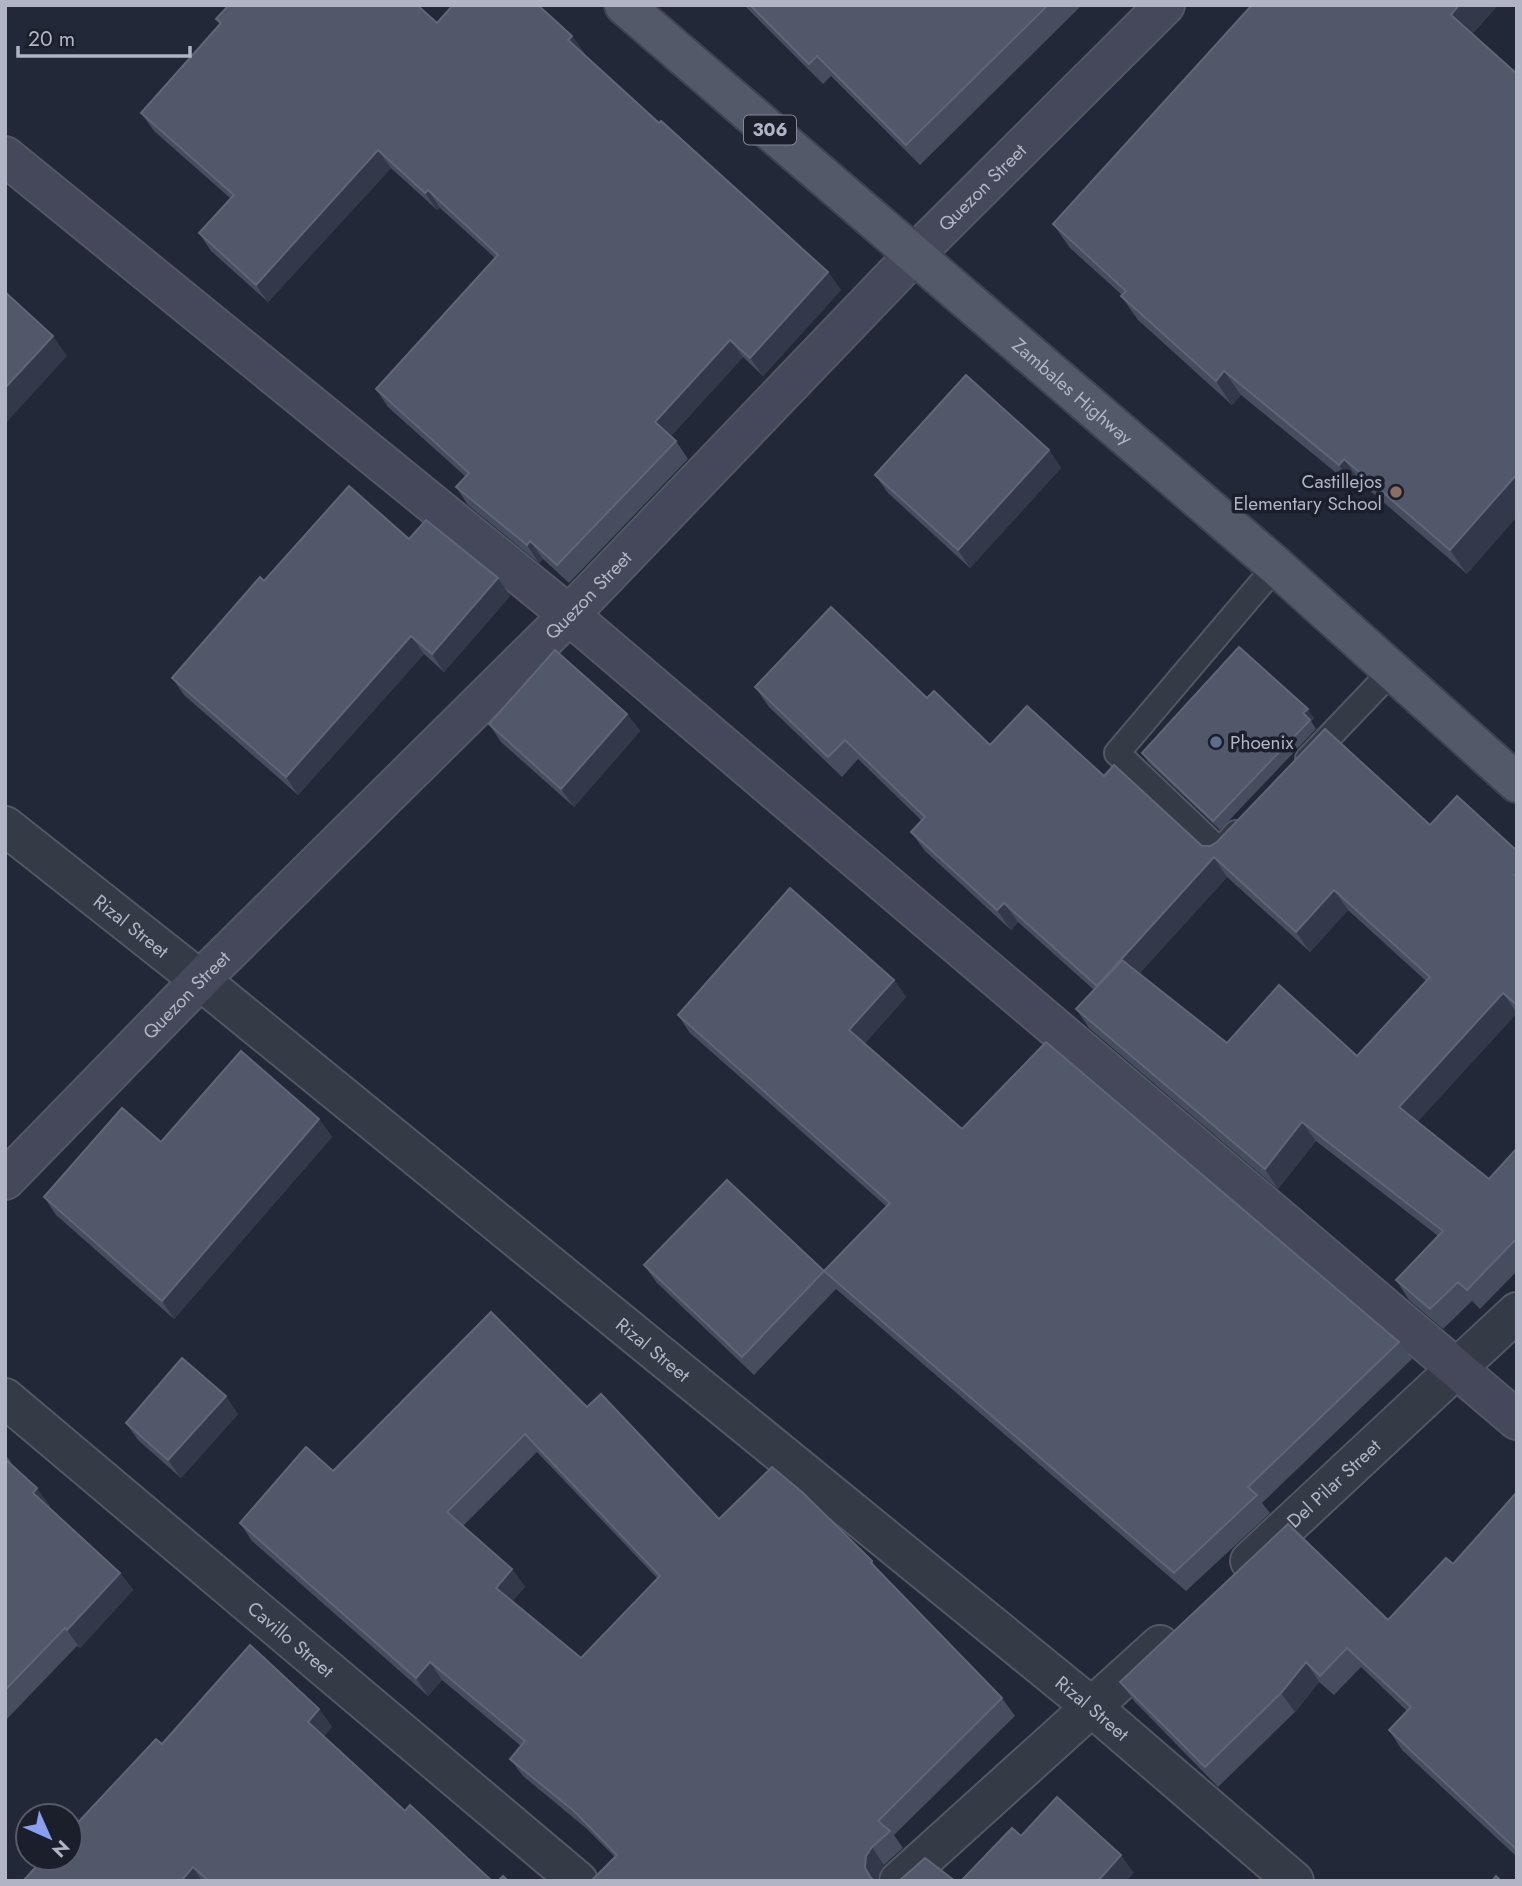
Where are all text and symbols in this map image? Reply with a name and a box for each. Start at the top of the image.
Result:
scale bar [18,14,189,58]
text: 20 m [28,24,75,54]
road number: 306 [744,116,796,145]
street label: Quezon Street [932,137,1033,238]
street label: Zambales Highway [1006,332,1139,452]
place label: Castillejos Elementary School [1233,468,1382,517]
marker: Castillejos Elementary School [1388,484,1404,500]
street label: Quezon Street [539,544,638,646]
place label: Phoenix [1230,729,1293,756]
marker: Phoenix [1208,734,1224,750]
street label: Rizal Street [88,888,175,965]
street label: Quezon Street [137,945,236,1045]
street label: Rizal Street [610,1311,696,1389]
street label: Del Pilar Street [1281,1433,1387,1534]
street label: Cavillo Street [242,1595,340,1684]
street label: Rizal Street [1049,1669,1135,1748]
north arrow [14,1802,84,1872]
text: N [46,1834,76,1864]

